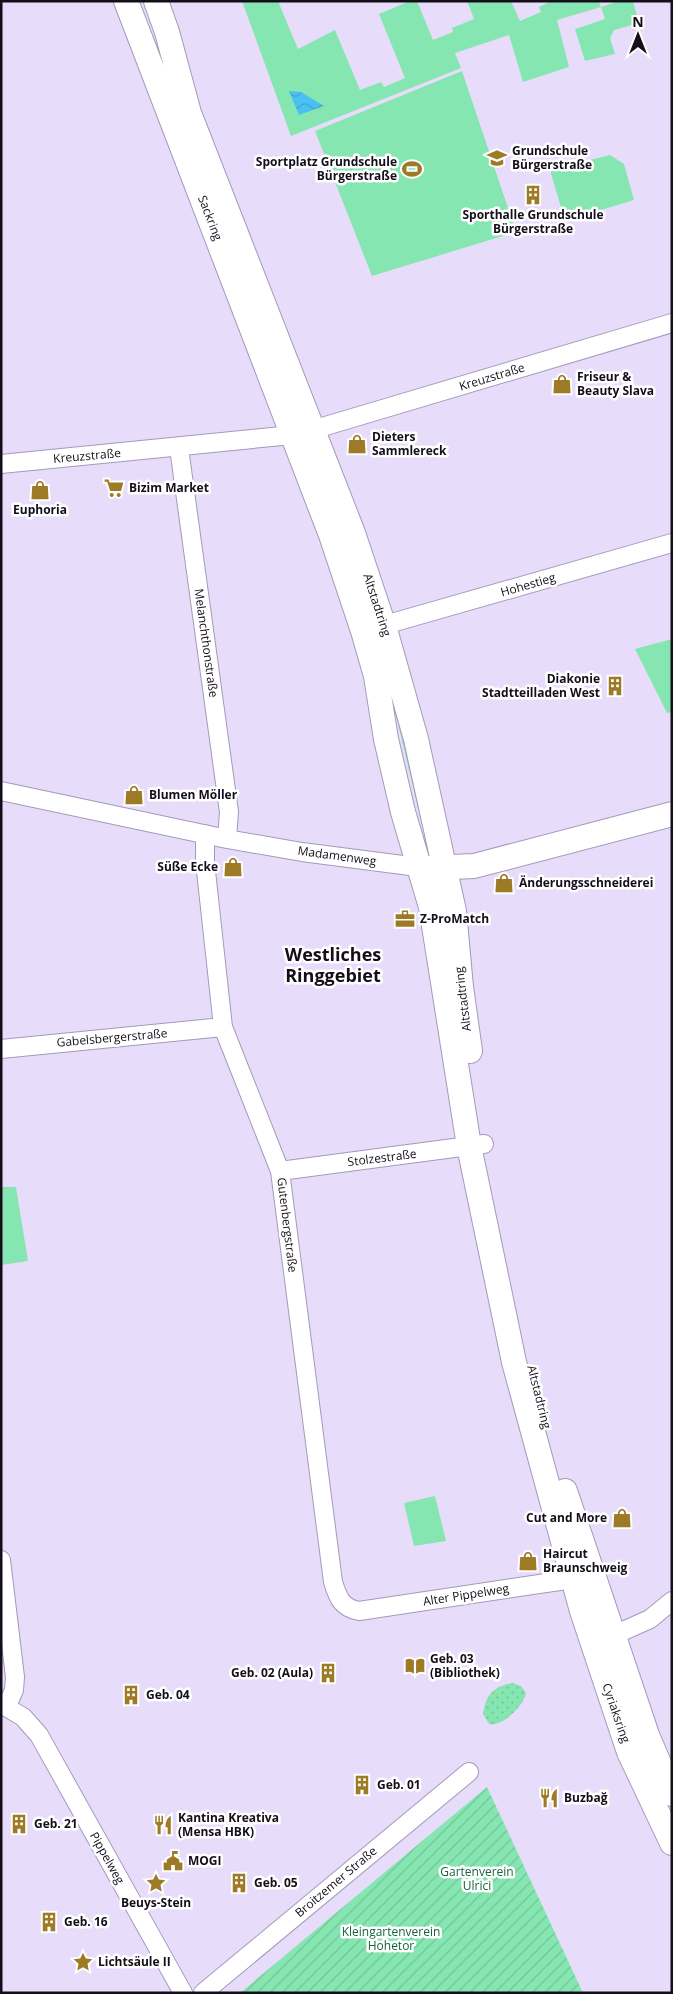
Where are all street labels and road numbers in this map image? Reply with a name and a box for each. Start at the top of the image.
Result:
street label: Sackring [194,193,227,243]
street label: Kreuzstraße [457,358,527,395]
street label: Kreuzstraße [52,444,122,467]
street label: Hohestieg [498,568,558,600]
street label: Altstadtring [359,571,396,639]
street label: Melanchthonstraße [190,587,223,699]
street label: Madamenweg [297,842,378,870]
street label: Altstadtring [450,965,475,1032]
street label: Gabelsbergerstraße [56,1024,168,1051]
street label: Stolzestraße [347,1145,418,1170]
street label: Gutenbergstraße [273,1176,302,1274]
street label: Altstadtring [523,1363,556,1431]
street label: Alter Pippelweg [422,1579,511,1610]
street label: Cyriaksring [598,1681,635,1745]
street label: Pippelweg [86,1829,129,1887]
street label: Broitzemer Straße [291,1842,380,1921]

